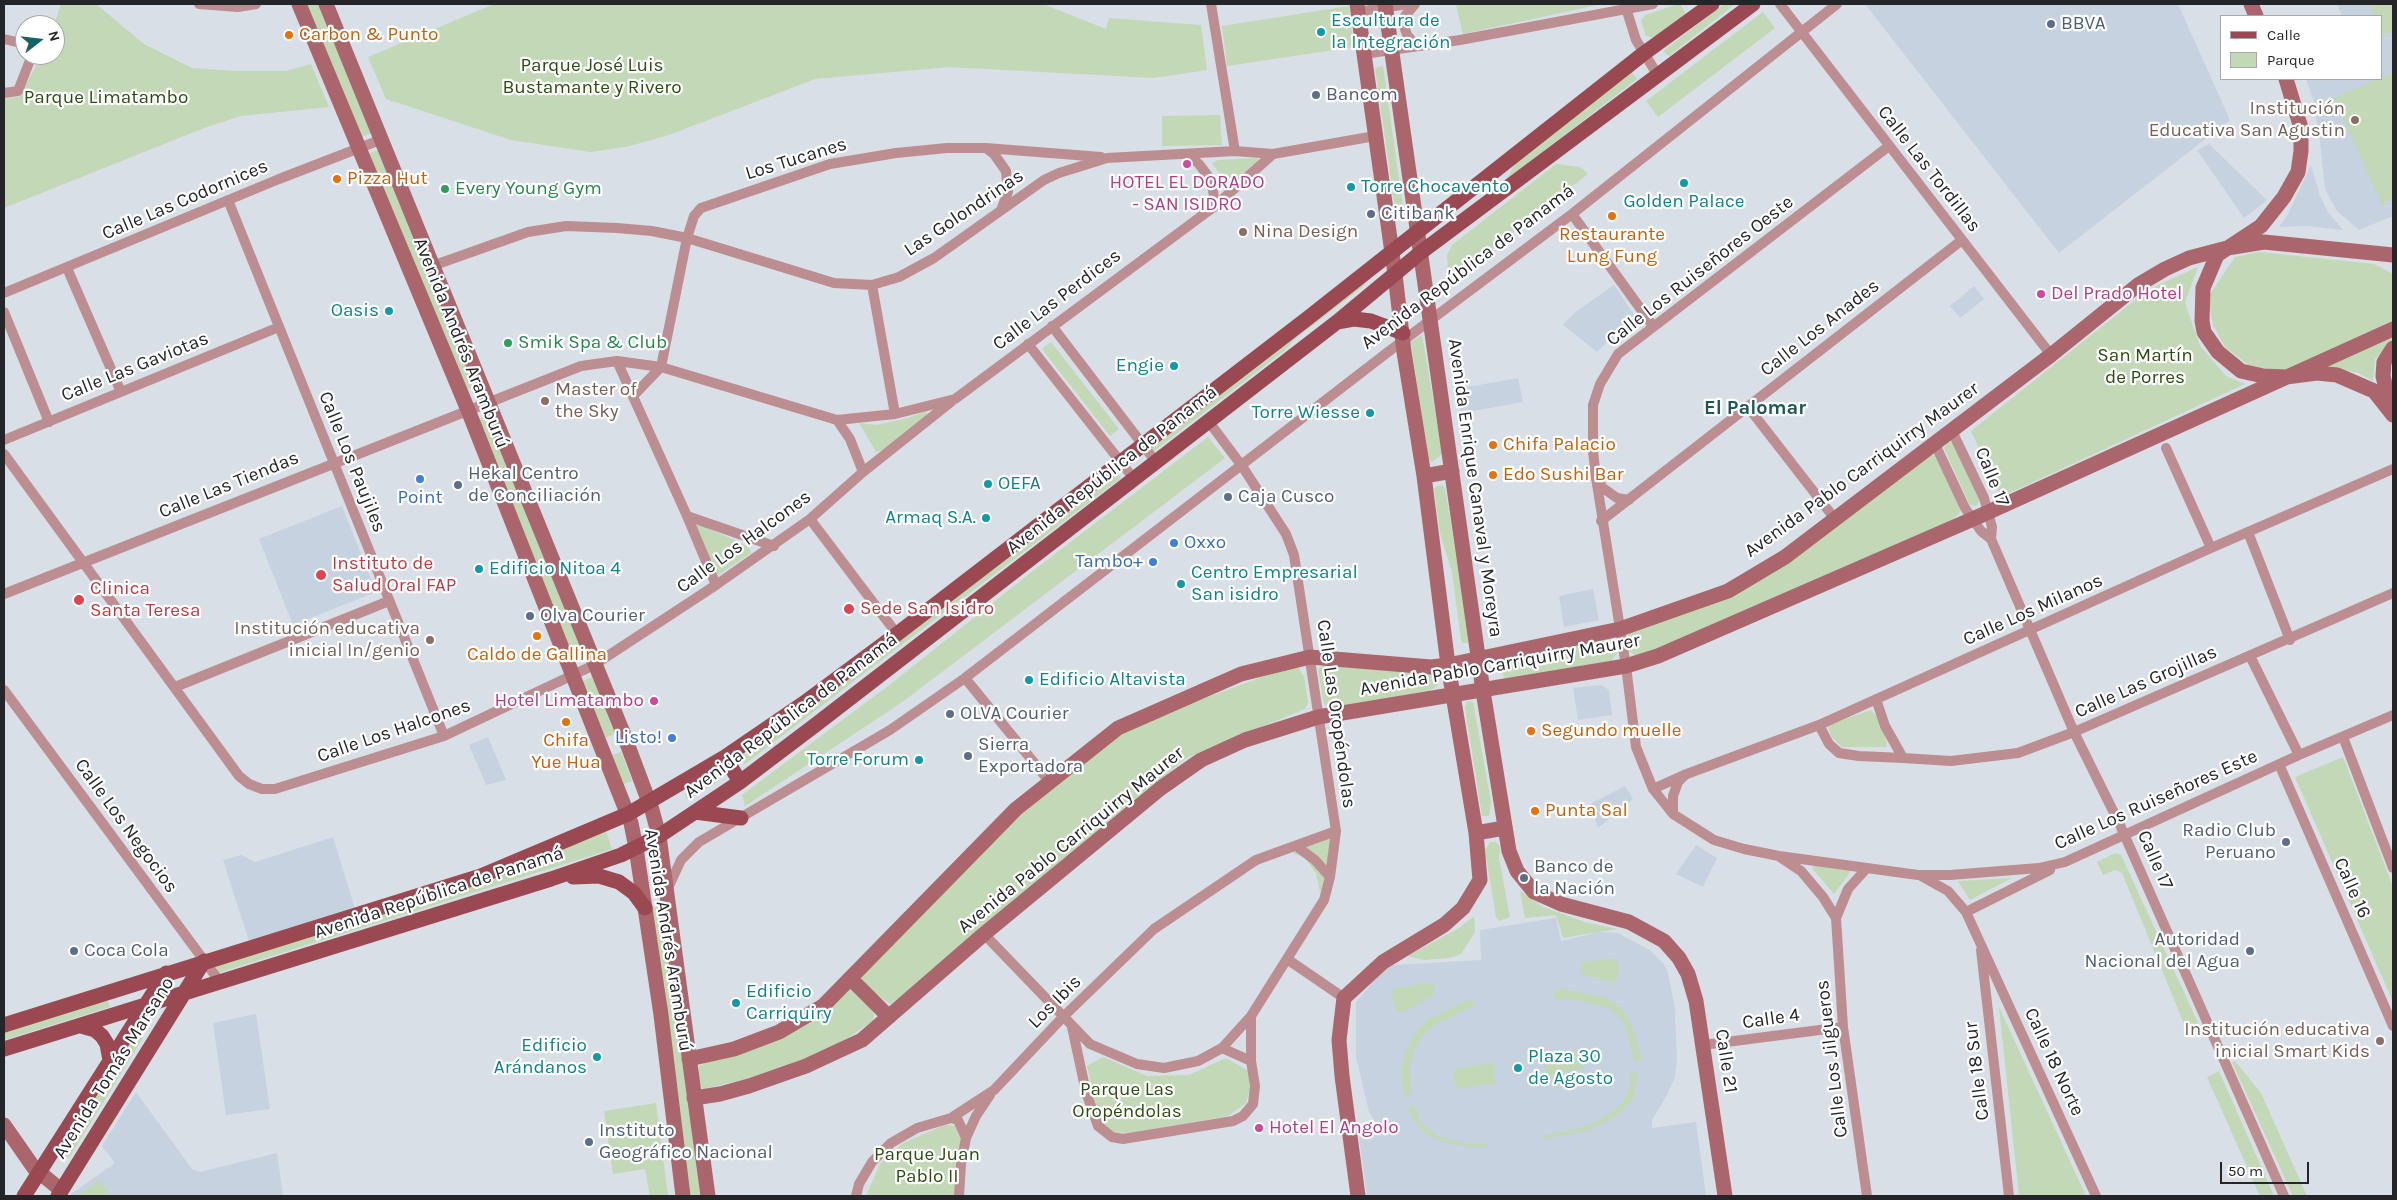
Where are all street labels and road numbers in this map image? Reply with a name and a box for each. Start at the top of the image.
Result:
street label: Calle Las Tordillas [1873,101,1985,237]
street label: Los Tucanes [742,133,850,185]
street label: Calle Las Codornices [99,155,271,245]
street label: Las Golondrinas [900,165,1028,261]
street label: Avenida República de Panamá [1357,179,1579,355]
street label: Calle Los Ruiseñores Oeste [1602,191,1798,351]
street label: Avenida Andrés Aramburú [408,234,514,452]
street label: Calle Las Perdices [988,244,1126,356]
street label: Calle Los Anades [1756,274,1884,382]
street label: Calle Las Gaviotas [58,327,212,407]
street label: Avenida Enrique Canaval y Moreyra [1443,337,1507,639]
street label: Avenida Pablo Carriquirry Maurer [1740,377,1984,563]
street label: Avenida República de Panamá [1002,381,1222,559]
street label: Calle Los Paujiles [313,388,391,536]
street label: Calle 17 [1970,444,2014,510]
street label: Calle Las Tiendas [156,447,302,523]
street label: Calle Los Halcones [672,486,816,598]
street label: Calle Los Milanos [1960,569,2106,651]
street label: Calle Las Oropéndolas [1311,618,1361,810]
street label: Avenida República de Panamá [680,628,902,804]
street label: Avenida Pablo Carriquirry Maurer [1358,629,1642,701]
street label: Calle Las Grojillas [2071,640,2221,724]
street label: Calle Los Halcones [314,694,474,768]
street label: Avenida Pablo Carriquirry Maurer [953,742,1189,938]
street label: Calle Los Ruiseñores Este [2051,745,2261,855]
street label: Calle Los Negocios [70,754,182,898]
street label: Avenida Andrés Aramburú [639,827,697,1053]
street label: Calle 17 [2132,827,2178,893]
street label: Avenida República de Panamá [311,842,567,944]
street label: Calle 16 [2329,854,2375,922]
street label: Los Ibis [1024,971,1086,1033]
street label: Avenida Tomás Marsano [49,973,179,1163]
street label: Calle Los Jilgueros [1811,979,1853,1139]
street label: Calle 4 [1741,1004,1801,1034]
street label: Calle 18 Norte [2019,1004,2089,1120]
street label: Calle 18 Sur [1960,1020,1994,1122]
street label: Calle 21 [1710,1027,1742,1095]

